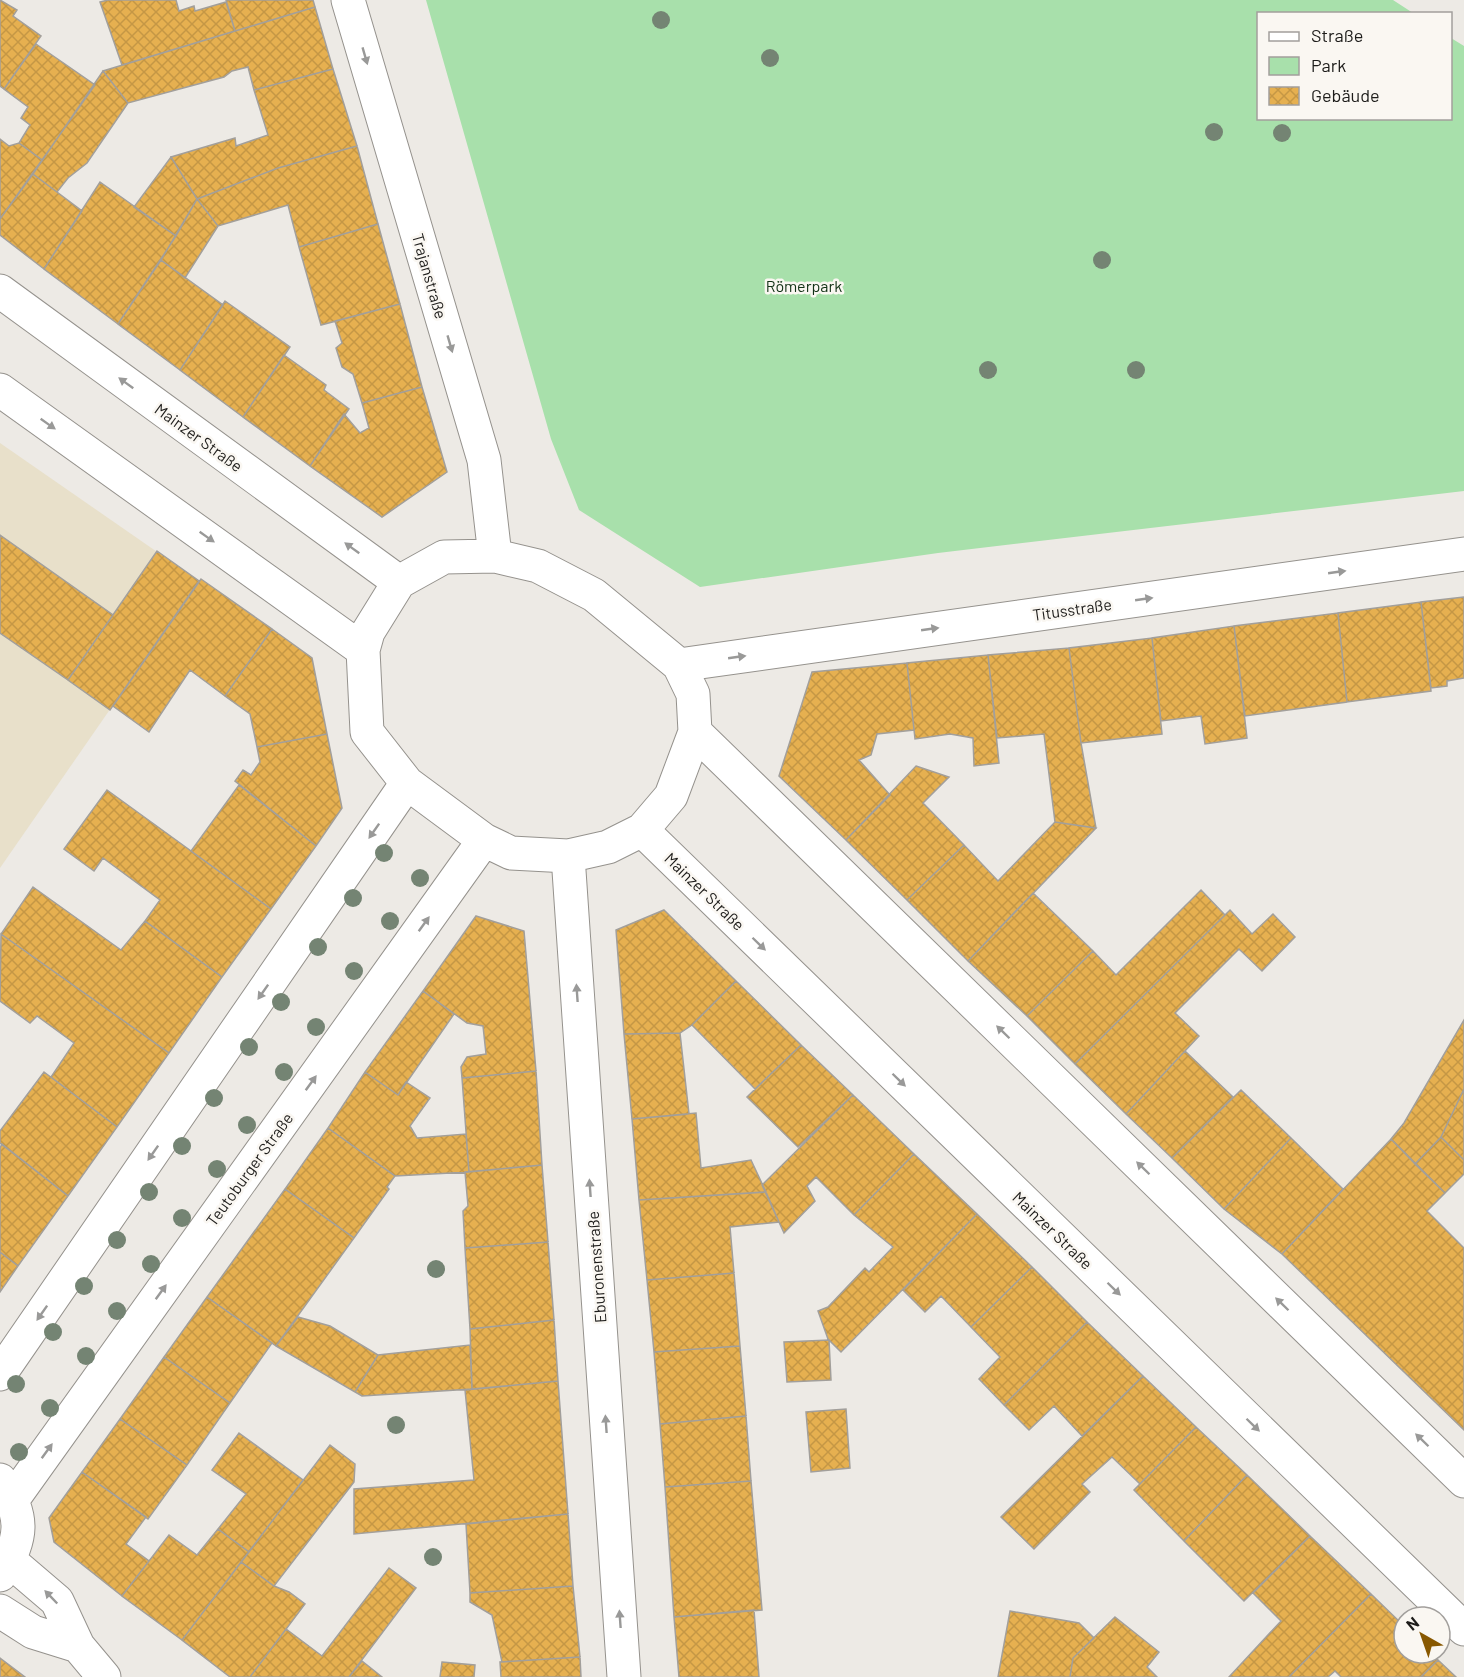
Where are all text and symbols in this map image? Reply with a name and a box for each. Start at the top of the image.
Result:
legend [1257,12,1452,120]
text: Straße [1311,24,1363,46]
one-way arrow [361,47,370,65]
text: Park [1311,54,1346,76]
text: Gebäude [1311,84,1380,106]
street label: Trajanstraße [409,231,451,321]
park label: Römerpark [766,276,842,295]
one-way arrow [446,335,455,353]
one-way arrow [119,378,134,390]
street label: Mainzer Straße [152,399,246,475]
one-way arrow [39,418,55,430]
one-way arrow [198,531,214,543]
one-way arrow [344,542,360,554]
one-way arrow [1328,567,1347,576]
street label: Titusstraße [1031,594,1113,624]
one-way arrow [1135,595,1154,604]
one-way arrow [921,625,940,634]
one-way arrow [728,652,747,661]
one-way arrow [368,823,380,839]
street label: Mainzer Straße [661,848,749,934]
one-way arrow [418,916,430,932]
one-way arrow [751,936,765,950]
one-way arrow [258,984,269,1000]
one-way arrow [572,984,582,1003]
one-way arrow [997,1025,1011,1039]
one-way arrow [891,1073,906,1087]
one-way arrow [304,1075,316,1090]
street label: Teutoburger Straße [202,1109,296,1229]
one-way arrow [147,1144,159,1160]
one-way arrow [1136,1161,1150,1175]
one-way arrow [585,1178,595,1197]
street label: Mainzer Straße [1009,1187,1097,1273]
street label: Eburonenstraße [583,1210,609,1324]
one-way arrow [1106,1282,1121,1296]
one-way arrow [154,1285,166,1300]
one-way arrow [1275,1297,1290,1311]
one-way arrow [37,1305,48,1321]
one-way arrow [602,1415,611,1434]
one-way arrow [1246,1418,1261,1432]
one-way arrow [1415,1433,1430,1447]
one-way arrow [41,1444,53,1460]
one-way arrow [44,1590,59,1604]
north arrow [1392,1605,1452,1665]
one-way arrow [615,1609,624,1628]
text: N [1402,1612,1422,1634]

